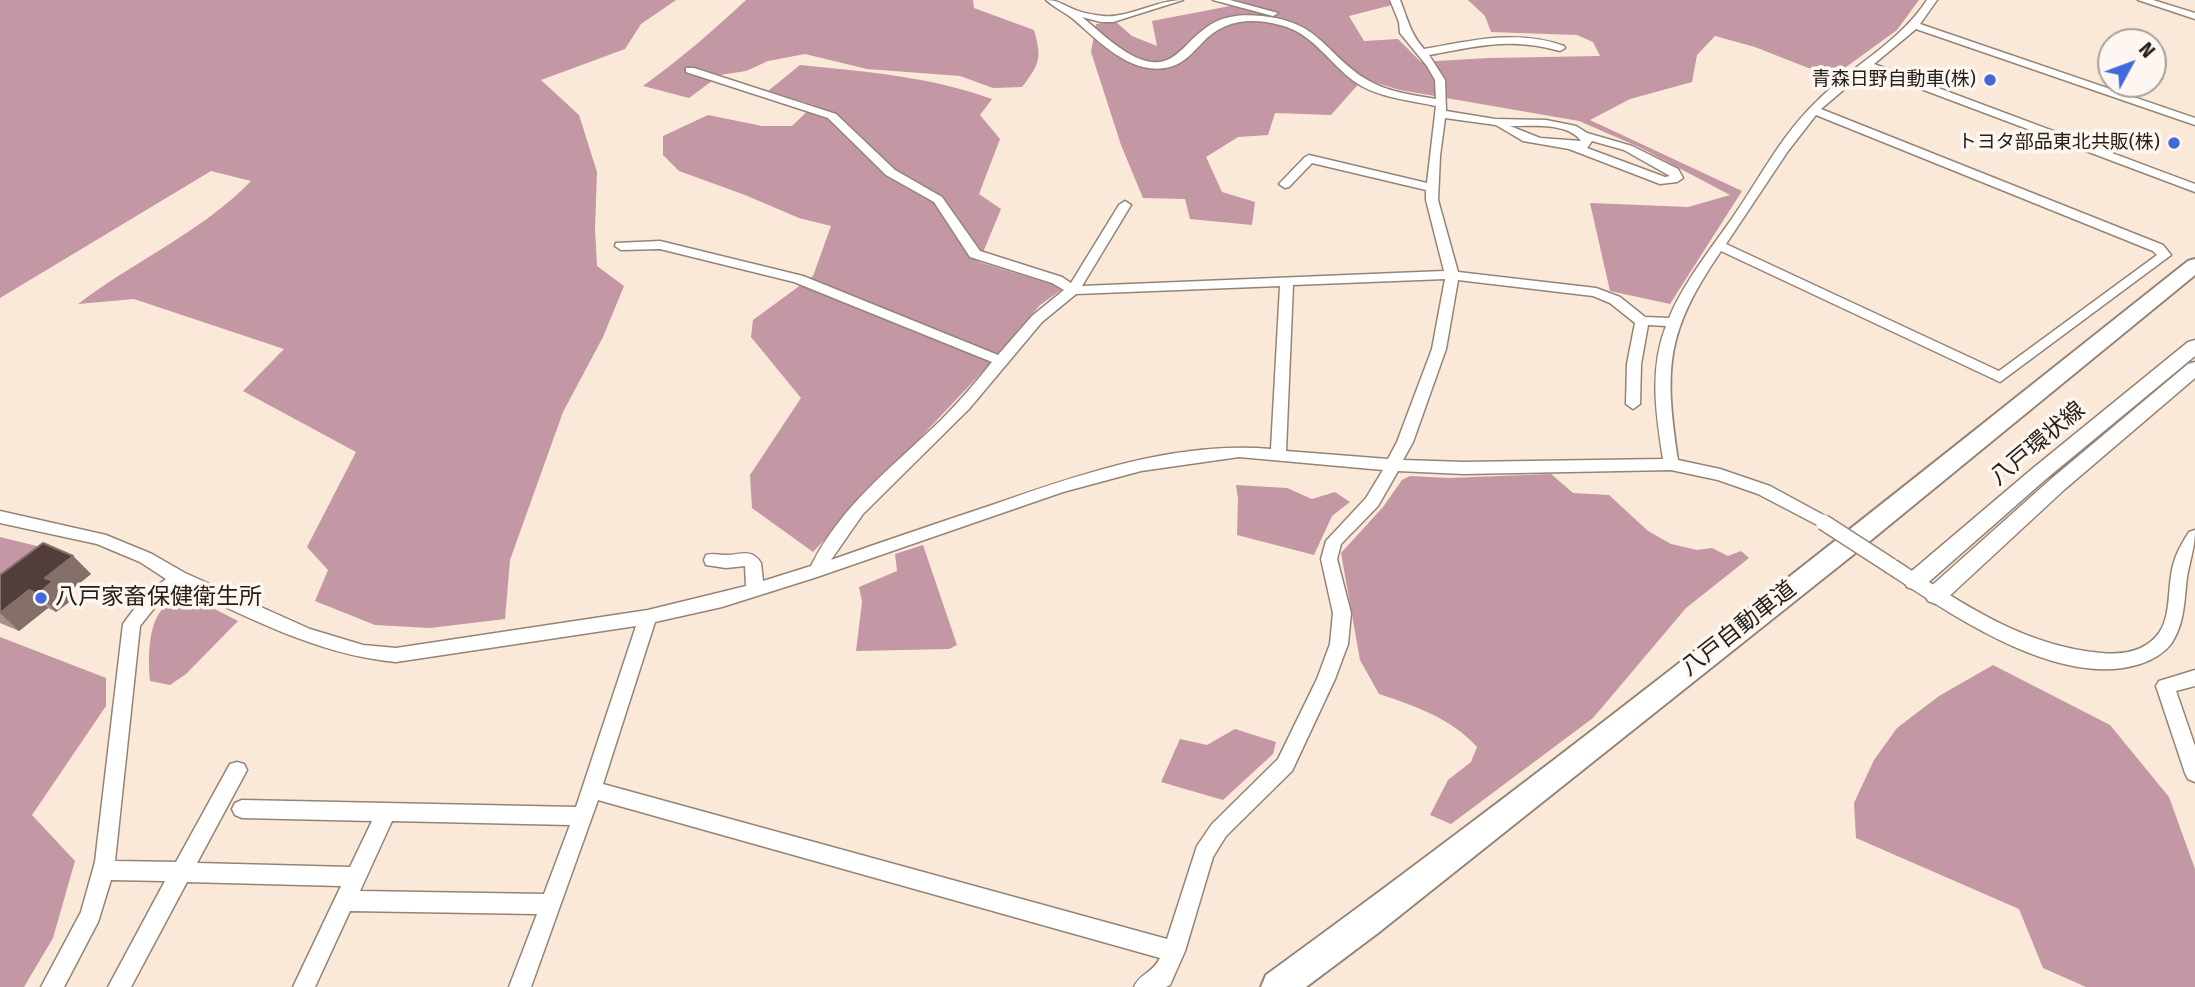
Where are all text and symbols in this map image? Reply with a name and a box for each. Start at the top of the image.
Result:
north arrow [2097,28,2167,98]
text: N [2134,38,2160,63]
place label: 青森日野自動車(株) [1812,69,1976,91]
marker: 青森日野自動車(株) [1982,72,1998,88]
place label: トヨタ部品東北共販(株) [1958,132,2160,154]
marker: トヨタ部品東北共販(株) [2166,135,2182,151]
street label: 八戸環状線 [1985,396,2091,492]
street label: 八戸自動車道 [1676,576,1802,682]
place label: 八戸家畜保健衛生所 [55,584,262,612]
marker: 八戸家畜保健衛生所 [33,590,49,606]

